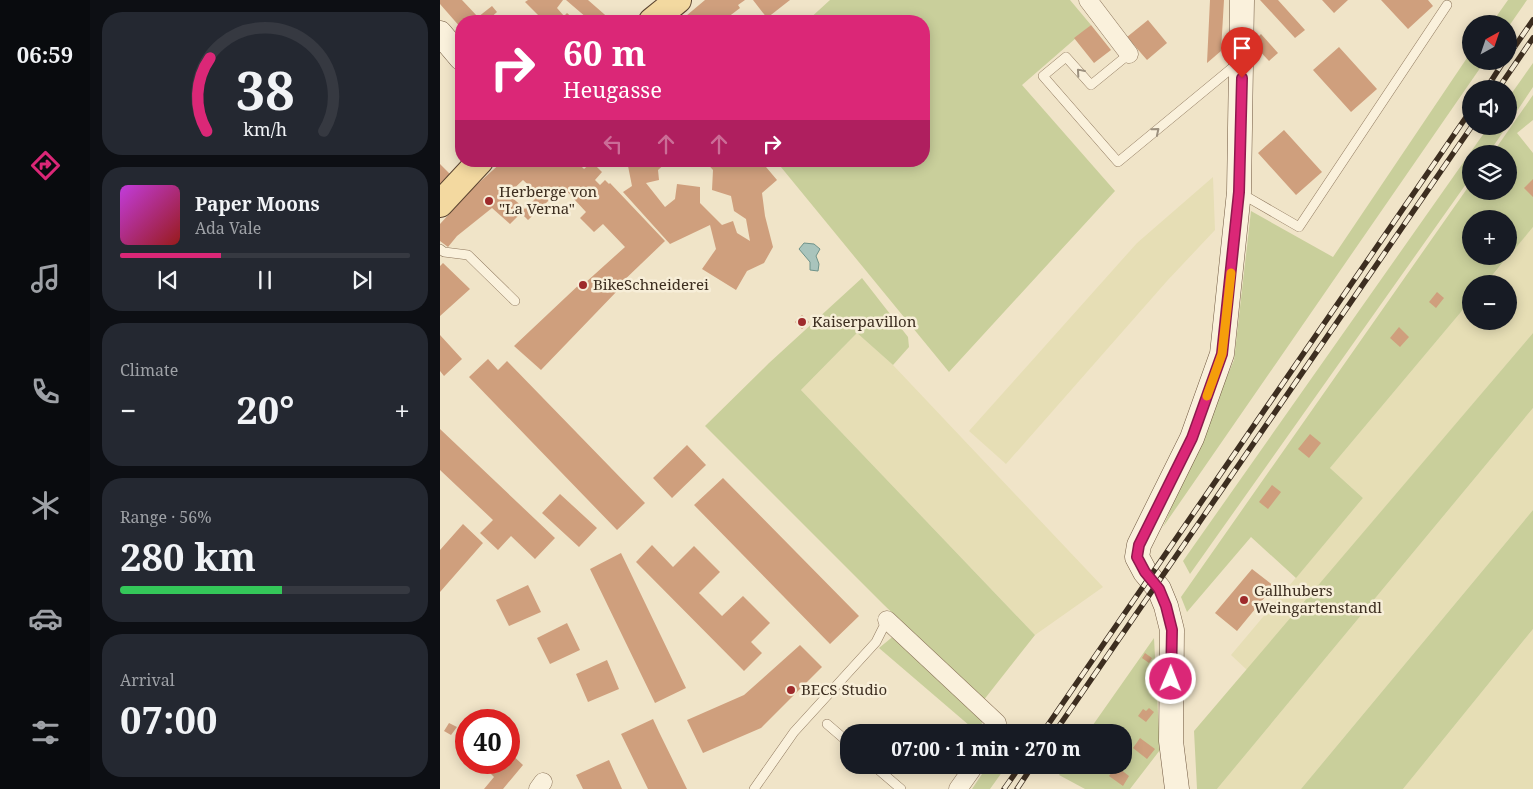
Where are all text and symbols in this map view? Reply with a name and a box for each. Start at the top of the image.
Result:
north arrow [1462,15,1518,70]
map controls [1462,15,1517,330]
pin [1221,27,1263,78]
text: 60 m [563,29,646,76]
icon: arrive [1228,34,1256,62]
icon: right [480,35,545,100]
text: 06:59 [17,39,73,69]
text: 38 [236,54,294,125]
one-way arrow [1076,69,1085,78]
text: Heugasse [563,74,662,104]
button: sound [1462,80,1517,135]
text: km/h [243,117,287,141]
one-way arrow [1150,128,1159,137]
icon: left [599,130,627,158]
icon: ahead [652,130,680,158]
icon: ahead [705,130,733,158]
icon: right [758,130,786,158]
button: layers [1462,145,1517,200]
icon: directions [28,148,63,183]
place label: Herberge von "La Verna" [499,181,598,218]
text: Paper Moons [195,191,320,217]
marker: Herberge von "La Verna" [483,195,495,207]
button: + [1462,210,1517,265]
text: Ada Vale [195,217,261,239]
icon: music [28,261,63,296]
icon: previous [154,266,182,294]
icon: pause [251,266,279,294]
icon: next [348,266,376,294]
place label: BikeSchneiderei [593,274,709,294]
button: − [1462,275,1517,330]
marker: BikeSchneiderei [577,279,589,291]
place label: Kaiserpavillon [812,311,917,331]
marker: Kaiserpavillon [796,316,808,328]
text: Climate [120,359,178,381]
icon: phone [28,374,63,409]
text: 20° [236,383,294,435]
text: − [120,391,136,429]
text: + [394,391,410,429]
icon: climate [28,488,63,523]
text: Range · 56% [120,506,212,528]
text: 280 km [120,530,256,582]
place label: Gallhubers Weingartenstandl [1254,580,1382,617]
marker: Gallhubers Weingartenstandl [1238,594,1250,606]
icon: car [28,601,63,636]
position arrow [1144,652,1196,704]
text: Arrival [120,669,175,691]
place label: BECS Studio [801,679,887,699]
marker: BECS Studio [785,684,797,696]
text: 07:00 [120,693,217,745]
speed limit sign: 40 [455,709,520,774]
icon: filters [28,715,63,750]
text: 07:00 · 1 min · 270 m [891,736,1081,762]

